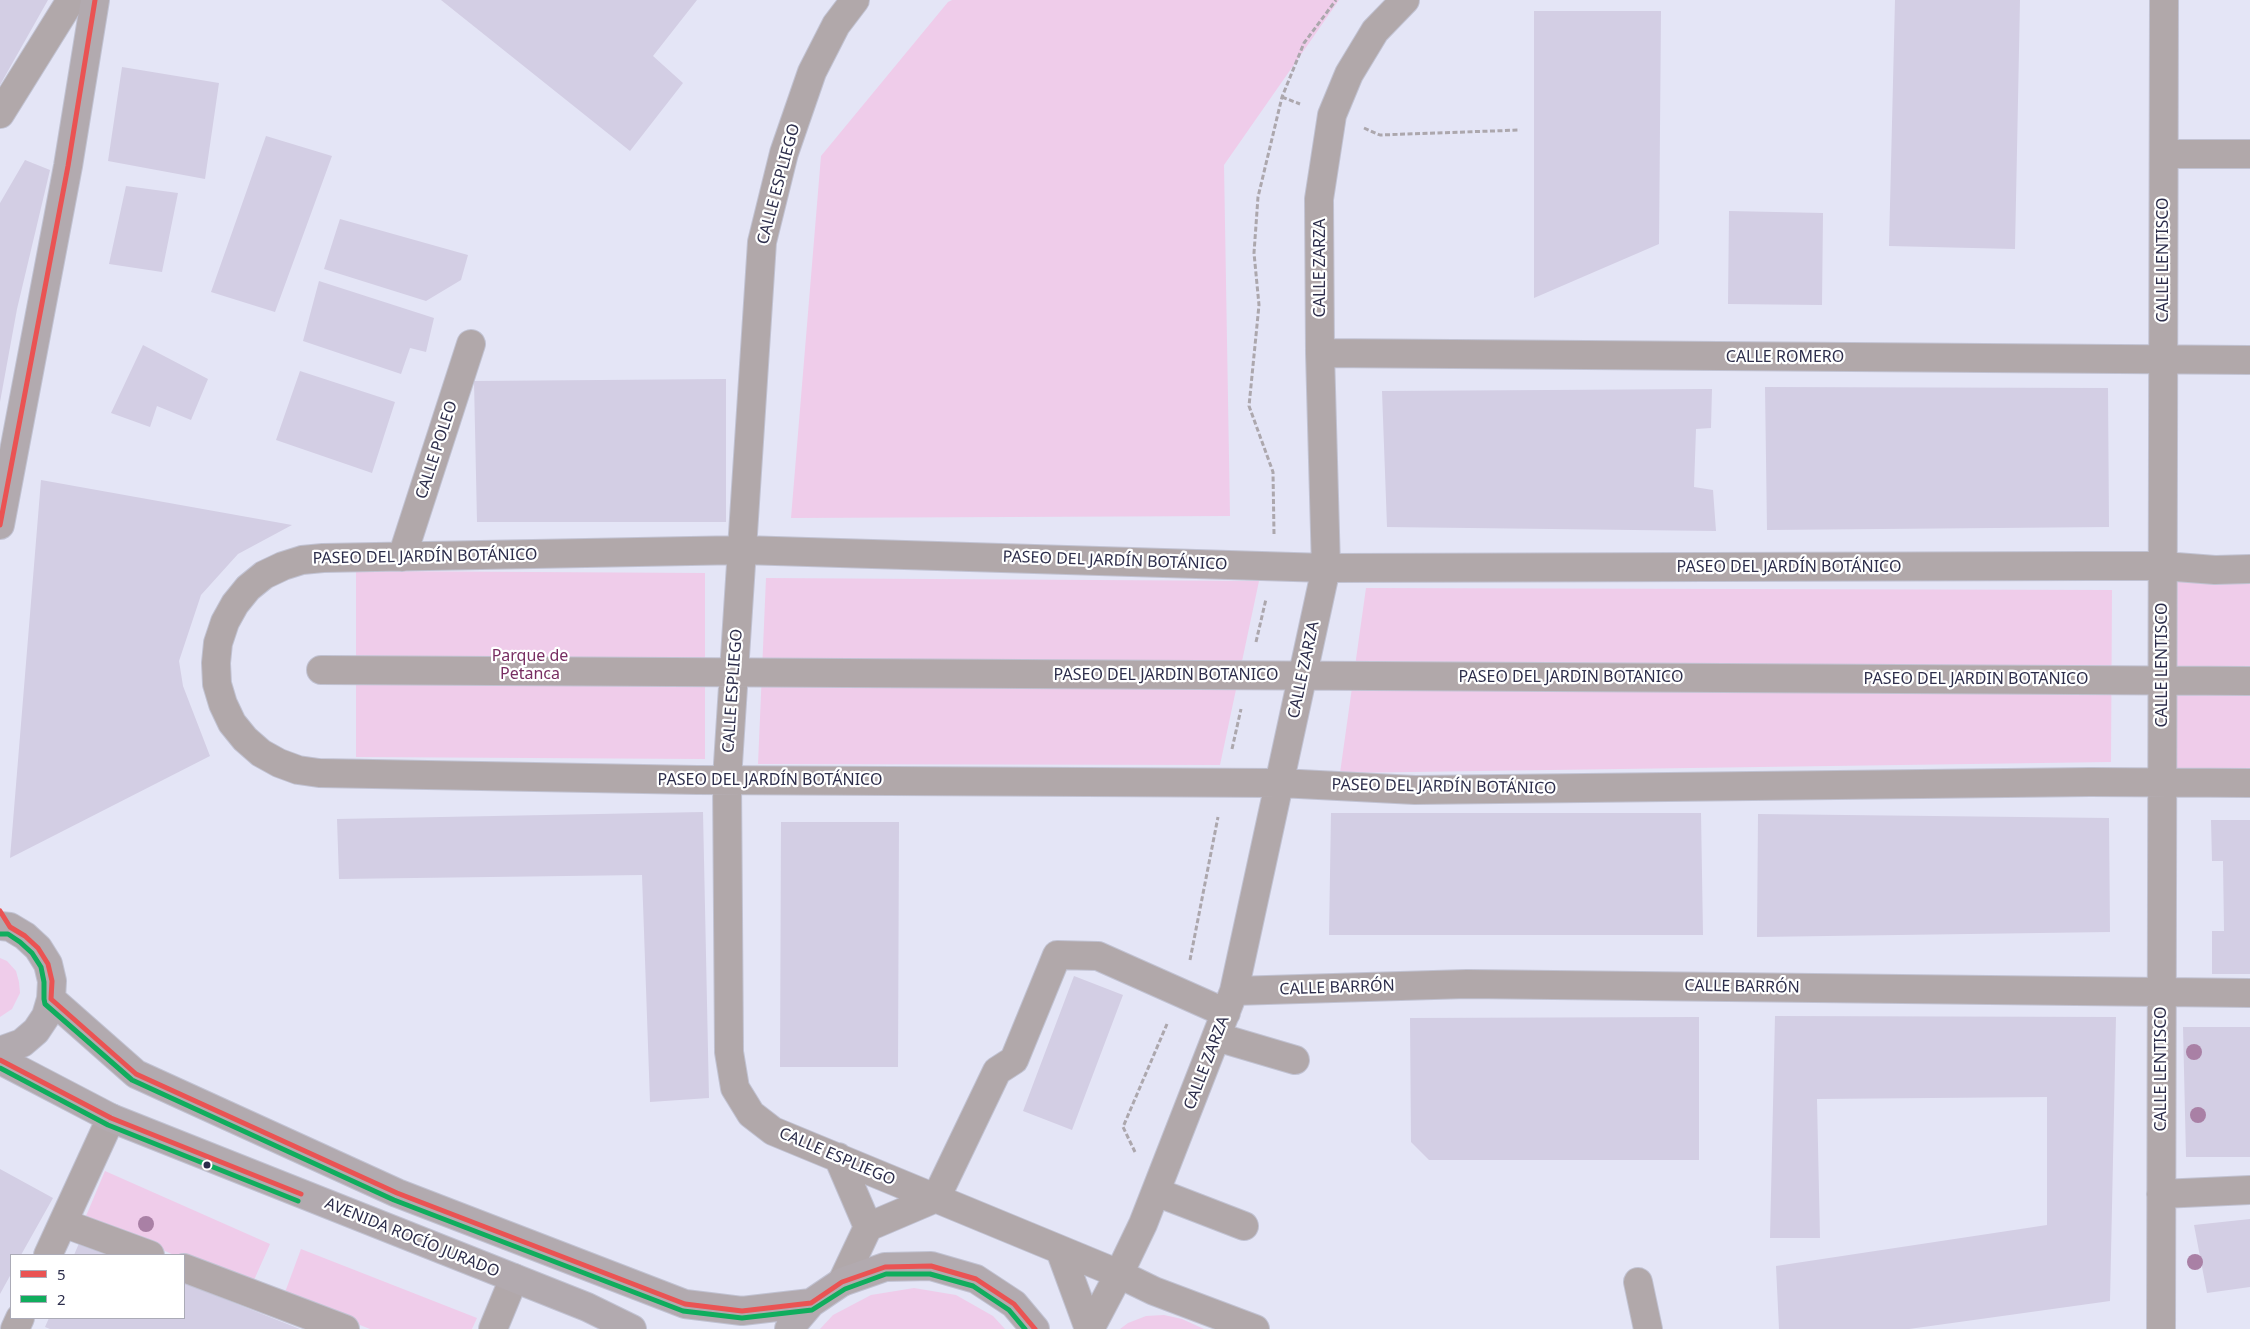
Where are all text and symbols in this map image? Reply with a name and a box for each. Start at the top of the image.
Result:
street label: CALLE ESPLIEGO [754,121,804,247]
street label: CALLE LENTISCO [2153,198,2173,322]
street label: CALLE ZARZA [1310,219,1330,317]
street label: CALLE ROMERO [1726,347,1844,367]
street label: CALLE POLEO [412,398,462,502]
street label: PASEO DEL JARDÍN BOTÁNICO [312,545,538,569]
street label: PASEO DEL JARDÍN BOTÁNICO [1002,547,1228,575]
street label: PASEO DEL JARDÍN BOTÁNICO [1677,557,1901,577]
street label: CALLE LENTISCO [2152,603,2172,727]
street label: CALLE ZARZA [1284,620,1324,720]
street label: CALLE ESPLIEGO [719,628,747,754]
park label: Parque de Petanca [492,646,568,684]
street label: PASEO DEL JARDIN BOTANICO [1054,665,1278,685]
street label: PASEO DEL JARDIN BOTANICO [1459,667,1683,687]
street label: PASEO DEL JARDIN BOTANICO [1864,669,2088,689]
street label: PASEO DEL JARDÍN BOTÁNICO [658,770,882,790]
street label: PASEO DEL JARDÍN BOTÁNICO [1331,775,1557,799]
street label: CALLE BARRÓN [1279,976,1395,1000]
street label: CALLE BARRÓN [1684,976,1800,998]
street label: CALLE LENTISCO [2151,1007,2171,1131]
street label: CALLE ZARZA [1180,1013,1234,1113]
street label: CALLE ESPLIEGO [776,1124,898,1190]
unlabelled marker [202,1160,212,1170]
street label: AVENIDA ROCÍO JURADO [322,1194,502,1282]
legend [10,1254,185,1319]
text: 5 [57,1264,66,1284]
text: 2 [57,1289,66,1309]

